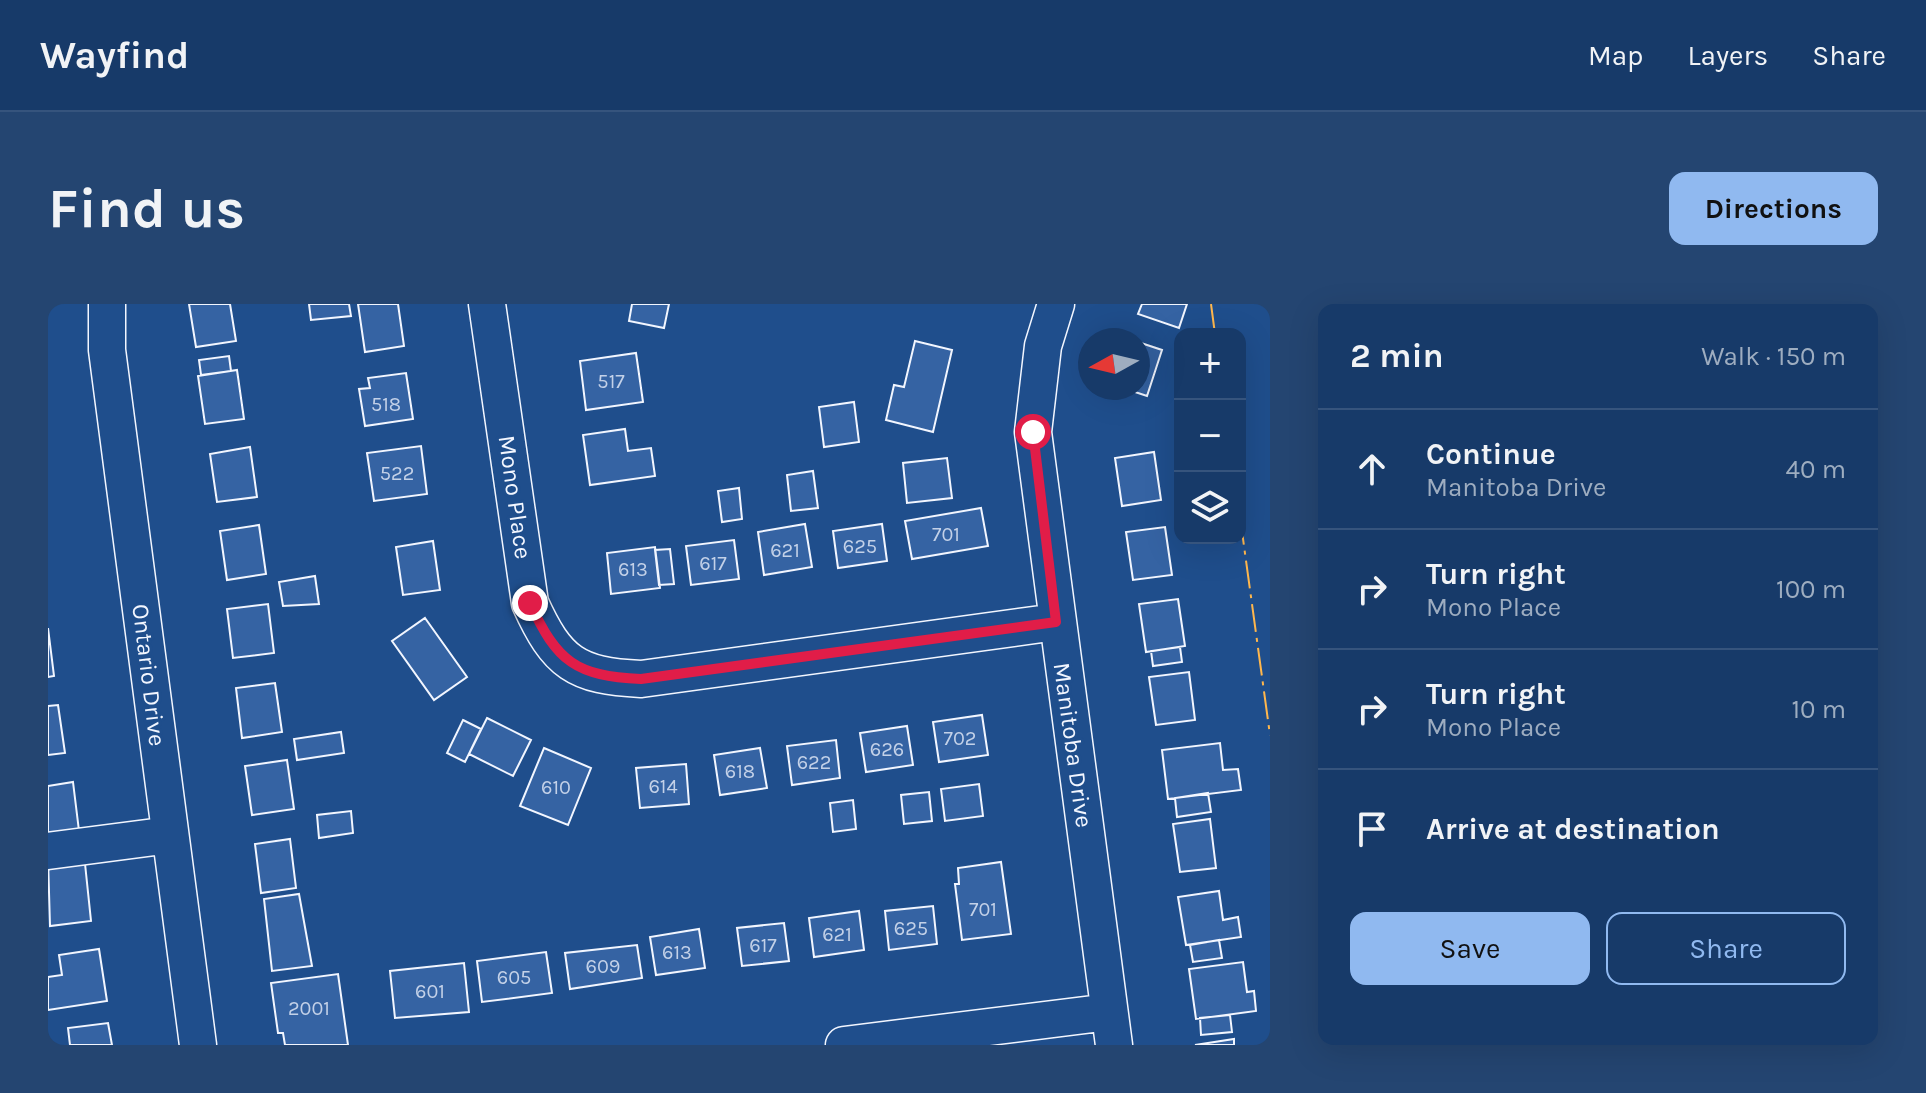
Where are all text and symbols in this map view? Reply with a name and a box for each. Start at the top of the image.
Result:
text: Wayfind [40,33,189,78]
text: Map [1588,39,1643,72]
text: Layers [1687,39,1768,72]
text: Share [1812,39,1886,72]
button: Directions [1669,172,1878,245]
text: Find us [48,176,245,241]
north arrow [1078,328,1150,400]
map controls [1174,328,1246,544]
button: + [1174,328,1246,400]
text: 2 min [1350,336,1444,376]
text: Walk · 150 m [1701,341,1846,372]
house number: 517 [597,370,625,393]
house number: 518 [371,393,401,416]
button: − [1174,400,1246,472]
route start [1015,414,1051,450]
street label: Mono Place [492,433,538,561]
text: Continue [1426,436,1556,472]
icon: ahead [1350,447,1394,491]
text: 40 m [1786,454,1846,485]
house number: 522 [380,462,414,485]
button: layers [1174,472,1246,544]
text: Manitoba Drive [1426,472,1606,503]
house number: 701 [932,523,960,546]
house number: 625 [843,535,877,558]
house number: 621 [770,539,800,562]
house number: 617 [699,552,727,575]
text: Turn right [1426,556,1566,592]
house number: 613 [618,558,648,581]
icon: right [1350,567,1394,611]
text: 100 m [1776,574,1846,605]
route end [512,585,548,621]
text: Mono Place [1426,592,1561,623]
street label: Ontario Drive [126,602,172,748]
street label: Manitoba Drive [1048,661,1098,829]
text: Turn right [1426,676,1566,712]
icon: right [1350,687,1394,731]
text: 10 m [1791,694,1846,725]
text: Mono Place [1426,712,1561,743]
house number: 702 [944,727,976,750]
house number: 626 [870,738,904,761]
house number: 622 [797,751,831,774]
house number: 618 [725,760,755,783]
house number: 614 [648,775,678,798]
house number: 610 [541,776,571,799]
icon: arrive [1350,807,1394,851]
text: Arrive at destination [1426,811,1720,847]
house number: 701 [969,898,997,921]
button: Save [1350,912,1590,985]
button: Share [1606,912,1846,985]
house number: 625 [894,917,928,940]
house number: 621 [822,923,852,946]
house number: 617 [749,934,777,957]
house number: 613 [662,941,692,964]
house number: 609 [586,955,620,978]
house number: 605 [497,966,531,989]
house number: 601 [415,980,445,1003]
house number: 2001 [288,997,330,1020]

